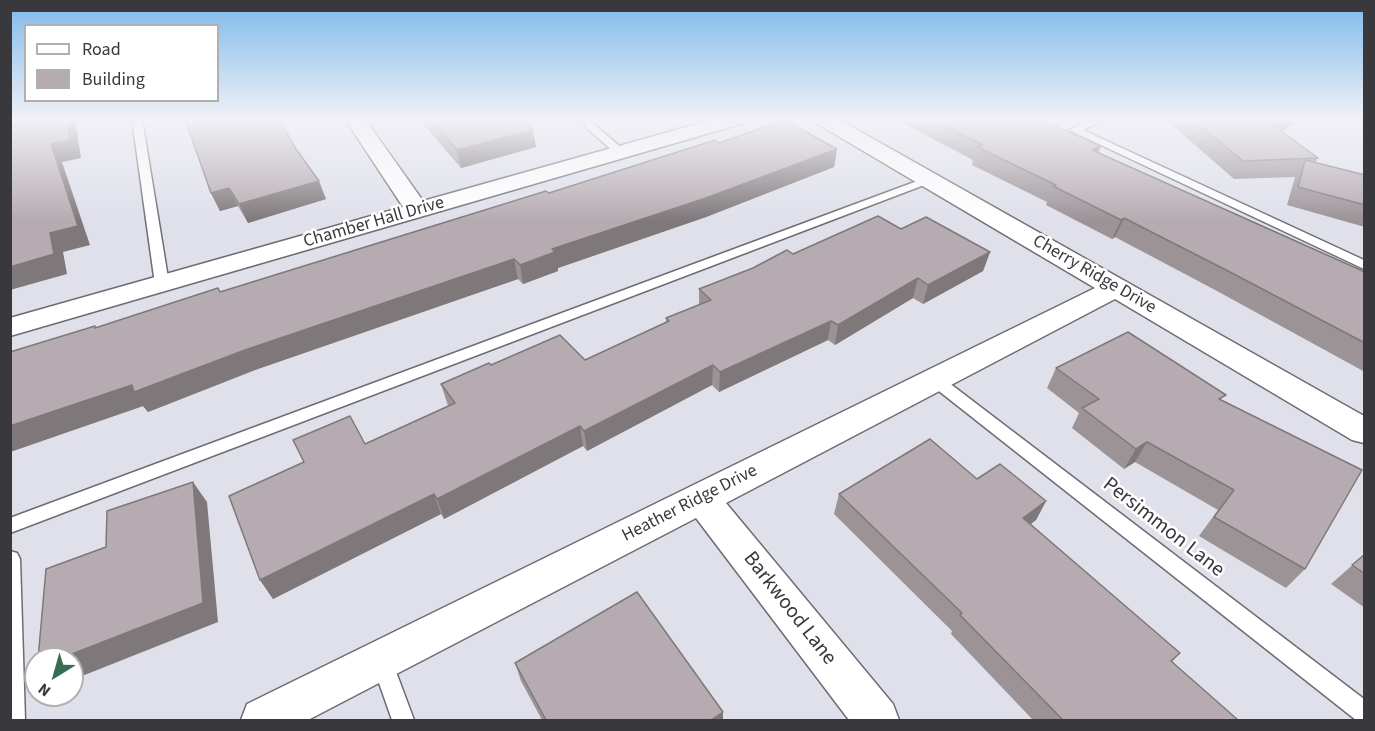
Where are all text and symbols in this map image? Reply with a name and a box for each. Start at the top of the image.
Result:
legend [24,24,219,102]
text: Road [82,37,121,62]
text: Building [82,67,145,92]
street label: Chamber Hall Drive [301,193,447,253]
street label: Cherry Ridge Drive [1028,231,1160,319]
street label: Heather Ridge Drive [619,461,761,547]
street label: Persimmon Lane [1097,473,1229,583]
street label: Barkwood Lane [737,547,841,671]
north arrow [24,647,84,707]
text: N [34,678,55,702]

